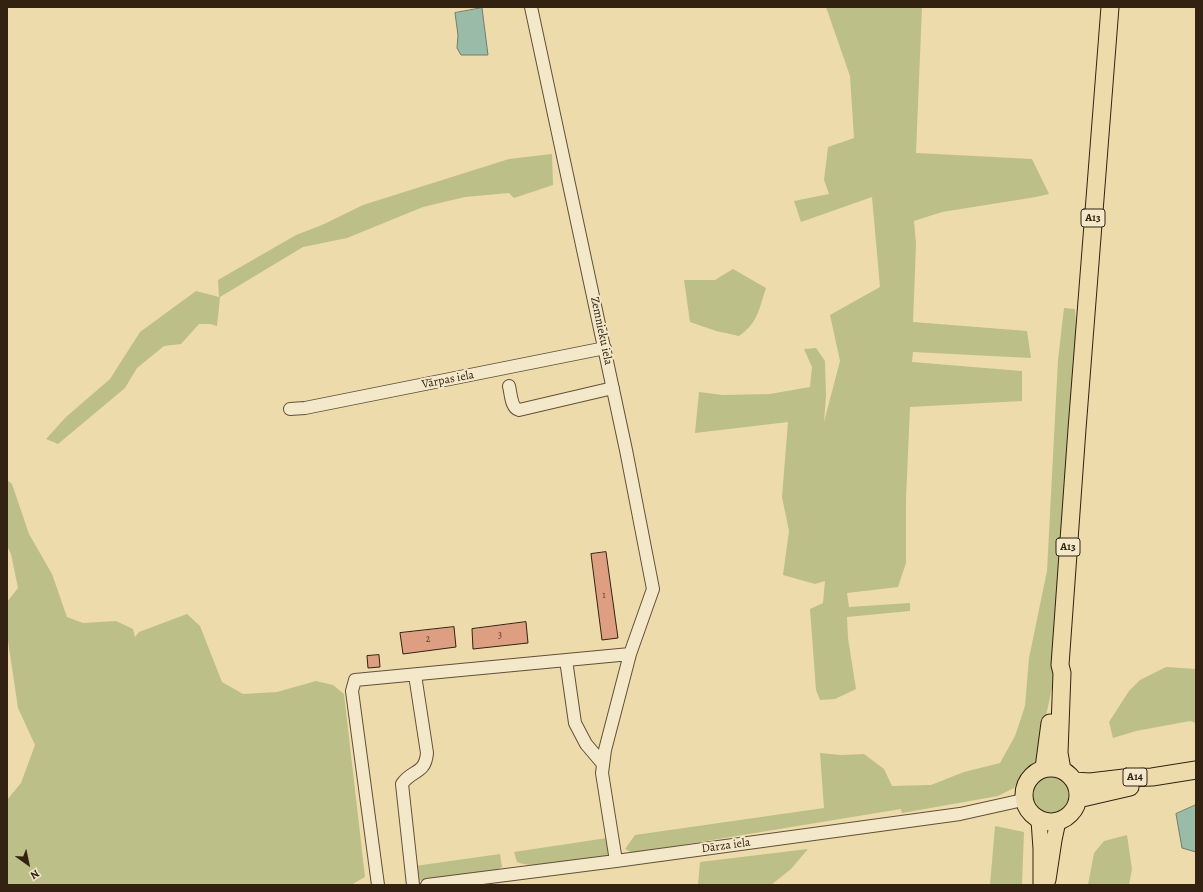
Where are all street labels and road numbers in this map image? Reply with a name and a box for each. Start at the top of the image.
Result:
road number: A13 [1081,209,1105,227]
street label: Zemnieku iela [587,296,615,366]
street label: Vārpas iela [421,368,475,392]
road number: A13 [1056,538,1080,556]
road number: A14 [1123,768,1147,786]
street label: Dārza iela [701,835,751,857]

